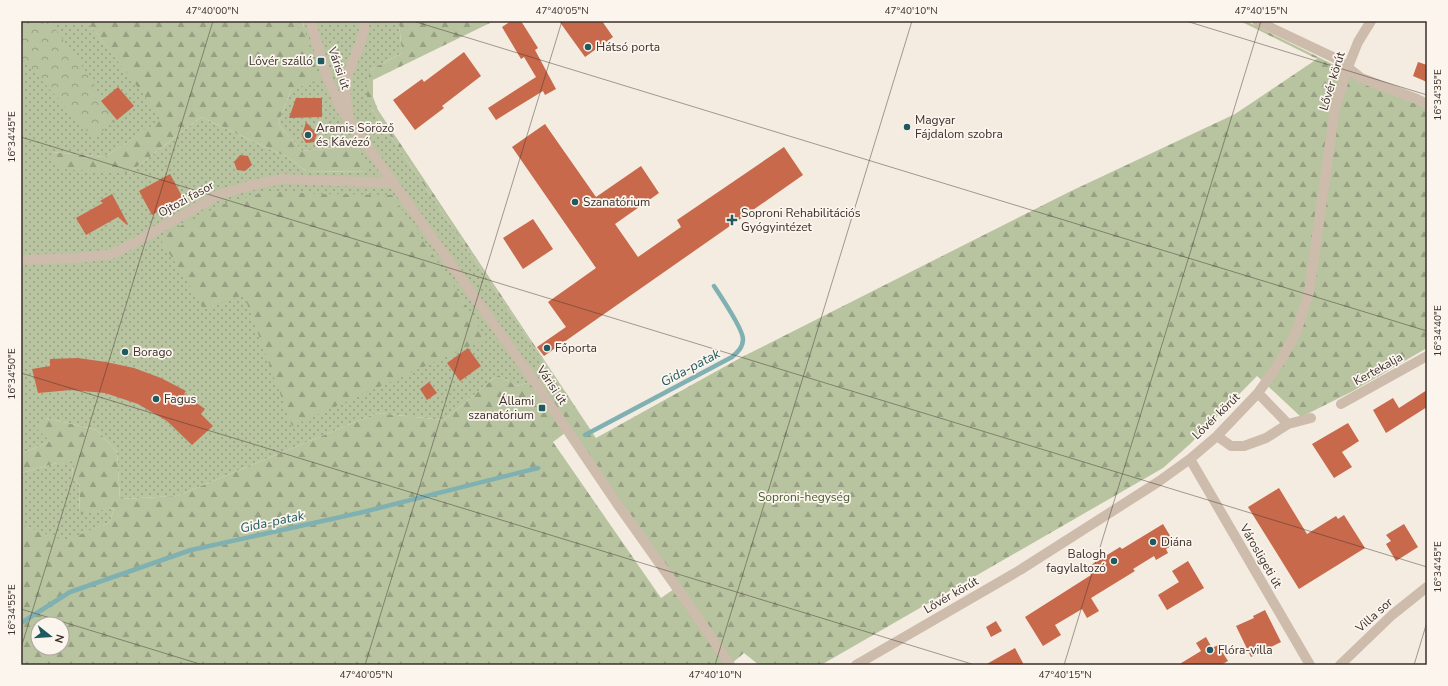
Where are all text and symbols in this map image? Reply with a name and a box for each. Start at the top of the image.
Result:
text: 47°40'00"N [185,4,239,18]
text: 47°40'05"N [535,4,589,18]
text: 47°40'10"N [884,4,938,18]
text: 47°40'15"N [1234,4,1288,18]
place label: Hátsó porta [596,39,660,55]
marker: Hátsó porta [583,42,593,52]
street label: Várisi út [324,44,354,92]
street label: Lővér körút [1315,49,1349,112]
place label: Lővér szálló [249,53,313,69]
marker: Lővér szálló [316,56,326,66]
text: 16°34'35"E [1431,69,1445,121]
text: 16°34'45"E [5,111,19,163]
place label: Magyar Fájdalom szobra [915,112,1003,142]
place label: Aramis Söröző és Kávézó [316,120,395,150]
marker: Magyar Fájdalom szobra [902,122,912,132]
marker: Aramis Söröző és Kávézó [303,130,313,140]
street label: Ojtozi fasor [155,177,217,221]
place label: Szanatórium [583,194,650,210]
marker: Szanatórium [570,197,580,207]
place label: Soproni Rehabilitációs Gyógyintézet [741,205,861,235]
marker: Soproni Rehabilitációs Gyógyintézet [726,214,738,226]
text: 16°34'40"E [1431,305,1445,357]
place label: Főporta [555,340,597,356]
marker: Főporta [542,343,552,353]
place label: Borago [133,344,172,360]
water label: Gida-patak [658,344,724,391]
marker: Borago [120,347,130,357]
text: 16°34'50"E [5,348,19,400]
street label: Kertekalja [1351,349,1405,389]
street label: Várisi út [533,362,571,408]
street label: Lővér körút [1189,389,1244,443]
place label: Fagus [164,391,196,407]
place label: Állami szanatórium [468,393,534,423]
marker: Fagus [151,394,161,404]
marker: Állami szanatórium [537,403,547,413]
park label: Soproni-hegység [758,489,850,505]
water label: Gida-patak [239,506,306,538]
street label: Városligeti út [1236,520,1286,592]
place label: Diána [1161,534,1192,550]
marker: Diána [1148,537,1158,547]
text: 16°34'45"E [1431,541,1445,593]
place label: Balogh fagylaltozó [1046,546,1106,576]
marker: Balogh fagylaltozó [1109,556,1119,566]
street label: Lővér körút [921,573,982,617]
text: 16°34'55"E [5,584,19,636]
street label: Villa sor [1351,594,1396,636]
north arrow [30,616,70,656]
text: N [51,633,67,645]
place label: Flóra-villa [1218,642,1273,658]
marker: Flóra-villa [1205,645,1215,655]
text: 47°40'05"N [339,668,393,682]
text: 47°40'10"N [688,668,742,682]
text: 47°40'15"N [1038,668,1092,682]

